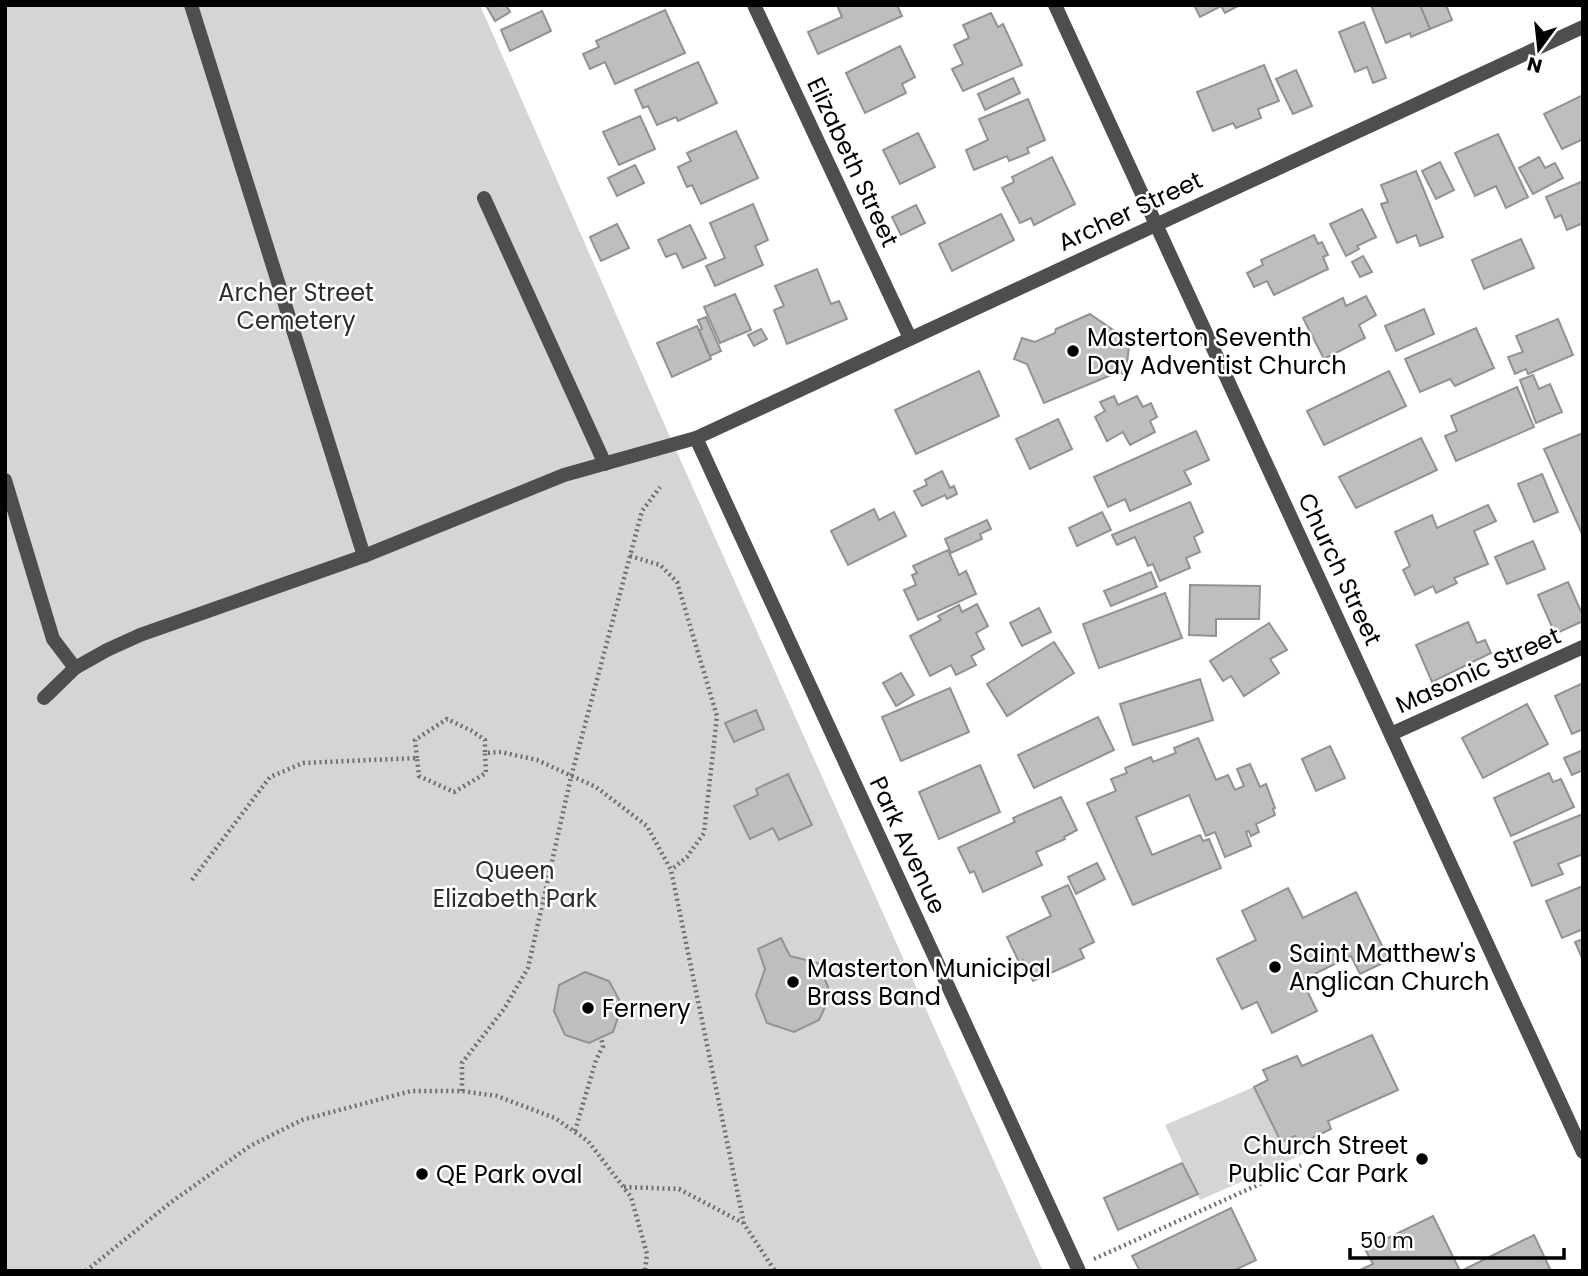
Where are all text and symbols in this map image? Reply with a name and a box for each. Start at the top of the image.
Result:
north arrow [1504,14,1574,84]
text: N [1524,50,1545,80]
street label: Elizabeth Street [799,72,907,252]
street label: Archer Street [1053,163,1207,259]
park label: Archer Street Cemetery [218,276,374,337]
place label: Masterton Seventh Day Adventist Church [1087,321,1347,382]
marker: Masterton Seventh Day Adventist Church [1065,343,1081,359]
street label: Church Street [1290,487,1390,651]
street label: Masonic Street [1390,619,1566,721]
street label: Park Avenue [862,771,954,919]
park label: Queen Elizabeth Park [433,854,598,915]
place label: Saint Matthew's Anglican Church [1289,937,1489,998]
place label: Masterton Municipal Brass Band [807,952,1051,1013]
marker: Saint Matthew's Anglican Church [1267,959,1283,975]
marker: Masterton Municipal Brass Band [785,974,801,990]
place label: Fernery [602,992,691,1025]
marker: Fernery [580,1000,596,1016]
place label: Church Street Public Car Park [1228,1129,1409,1190]
marker: Church Street Public Car Park [1414,1151,1430,1167]
place label: QE Park oval [436,1158,582,1191]
marker: QE Park oval [414,1166,430,1182]
scale bar [1350,1216,1564,1260]
text: 50 m [1360,1226,1414,1255]

